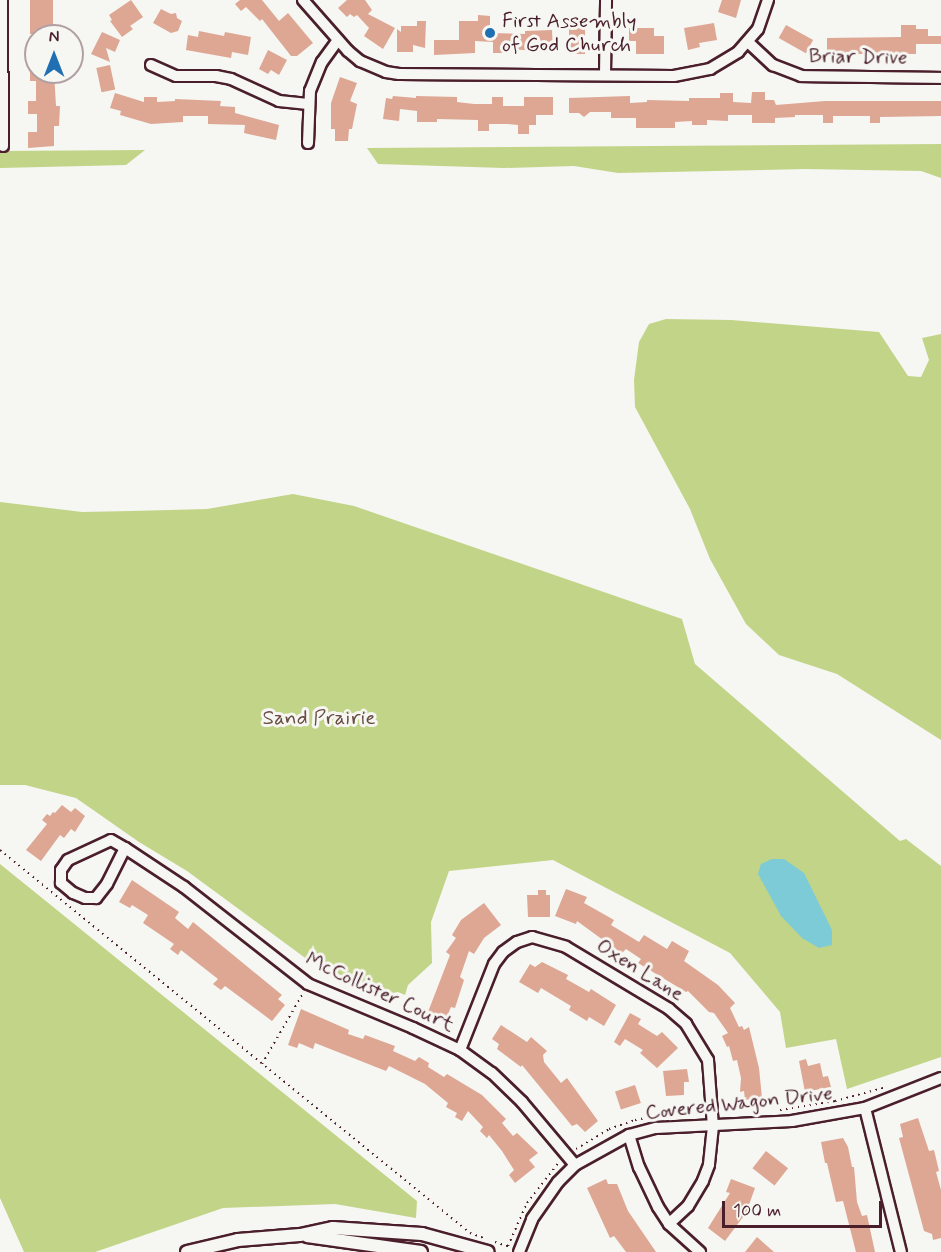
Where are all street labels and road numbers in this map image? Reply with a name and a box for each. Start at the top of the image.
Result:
street label: Briar Drive [808,44,908,70]
street label: Oxen Lane [592,933,688,1007]
street label: McCollister Court [304,947,456,1037]
street label: Covered Wagon Drive [642,1080,836,1126]

